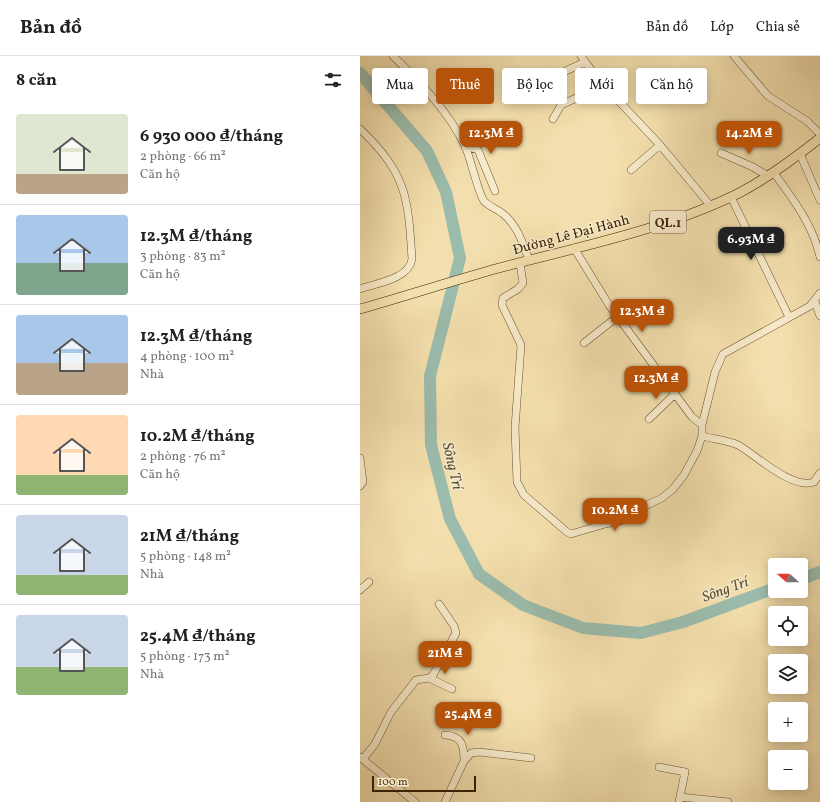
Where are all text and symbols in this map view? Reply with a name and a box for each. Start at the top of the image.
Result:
text: Bản đồ [20,15,82,41]
text: Bản đồ [646,18,688,37]
text: Lớp [710,18,734,37]
text: Chia sẻ [756,18,800,37]
chip: Mua [372,68,428,104]
chip: Thuê [436,68,494,104]
chip: Bộ lọc [502,68,567,104]
chip: Mới [575,68,628,104]
chip: Căn hộ [636,68,707,104]
text: 8 căn [16,69,57,92]
icon: filters [322,69,344,91]
pin: 12.3M ₫ [454,121,528,155]
pin: 14.2M ₫ [712,121,786,155]
text: 6 930 000 ₫/tháng [140,125,283,148]
text: 12.3M ₫ [468,125,514,143]
text: 14.2M ₫ [726,125,772,143]
icon: home [48,130,96,178]
text: 2 phòng · 66 m² [140,148,226,166]
text: Căn hộ [140,166,180,184]
street label: Đường Lê Đại Hành [511,211,632,260]
road number: QL.1 [650,211,686,233]
text: 12.3M ₫/tháng [140,225,252,248]
pin: 6.93M ₫ [714,227,788,261]
icon: home [48,231,96,279]
text: 6.93M ₫ [727,231,775,249]
text: 3 phòng · 83 m² [140,248,226,266]
text: Căn hộ [140,266,180,284]
pin: 12.3M ₫ [605,299,679,333]
text: 12.3M ₫ [619,303,665,321]
text: 12.3M ₫/tháng [140,325,252,348]
icon: home [48,331,96,379]
text: 4 phòng · 100 m² [140,348,234,366]
text: Nhà [140,366,164,384]
pin: 12.3M ₫ [619,366,693,400]
text: 12.3M ₫ [633,370,679,388]
text: 10.2M ₫/tháng [140,425,254,448]
icon: home [48,431,96,479]
water label: Sông Trí [436,441,467,493]
text: 2 phòng · 76 m² [140,448,226,466]
text: Căn hộ [140,466,180,484]
pin: 10.2M ₫ [578,498,652,532]
text: 10.2M ₫ [592,502,638,520]
text: 21M ₫/tháng [140,525,239,548]
icon: home [48,531,96,579]
text: 5 phòng · 148 m² [140,548,231,566]
north arrow [768,558,808,598]
map controls [768,558,808,790]
text: Nhà [140,566,164,584]
water label: Sông Trí [699,572,753,608]
button: locate [768,606,808,646]
text: 25.4M ₫/tháng [140,625,256,648]
icon: home [48,631,96,679]
pin: 21M ₫ [417,641,473,675]
text: 21M ₫ [427,645,463,663]
text: 5 phòng · 173 m² [140,648,230,666]
button: layers [768,654,808,694]
text: Nhà [140,666,164,684]
pin: 25.4M ₫ [431,702,505,736]
button: + [768,702,808,742]
text: 25.4M ₫ [444,706,492,724]
button: − [768,750,808,790]
scale bar [372,774,476,793]
text: 100 m [378,775,408,790]

